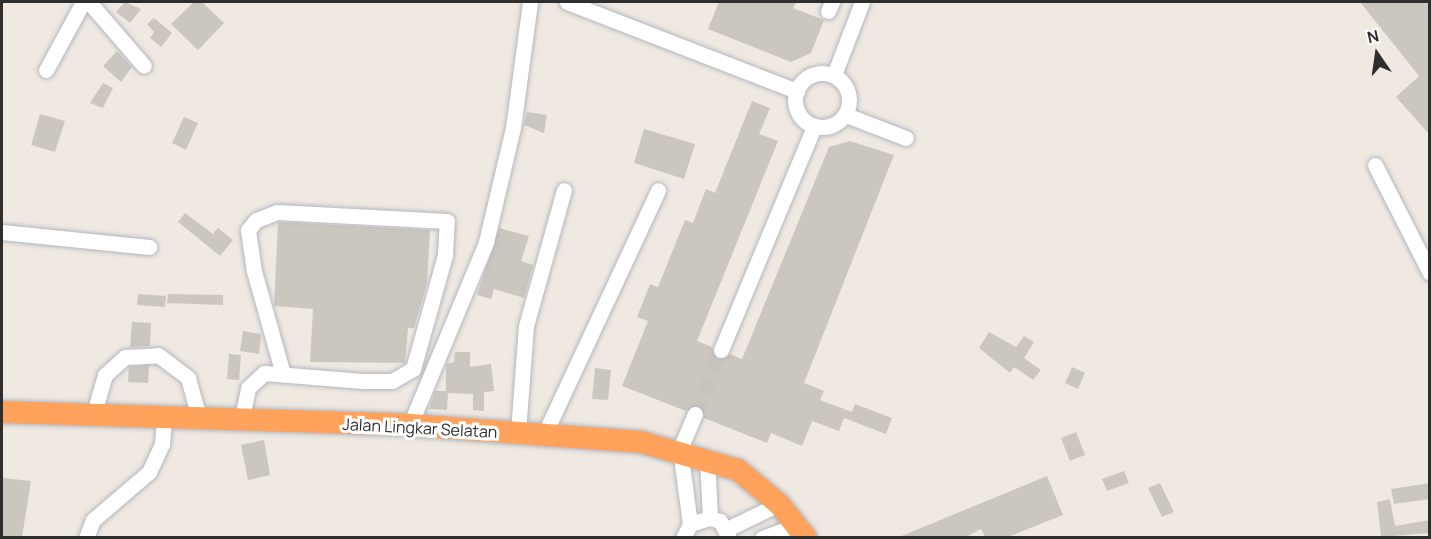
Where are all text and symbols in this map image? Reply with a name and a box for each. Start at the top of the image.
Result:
north arrow [1347,24,1407,84]
text: N [1365,24,1381,48]
street label: Jalan Lingkar Selatan [342,414,498,442]

